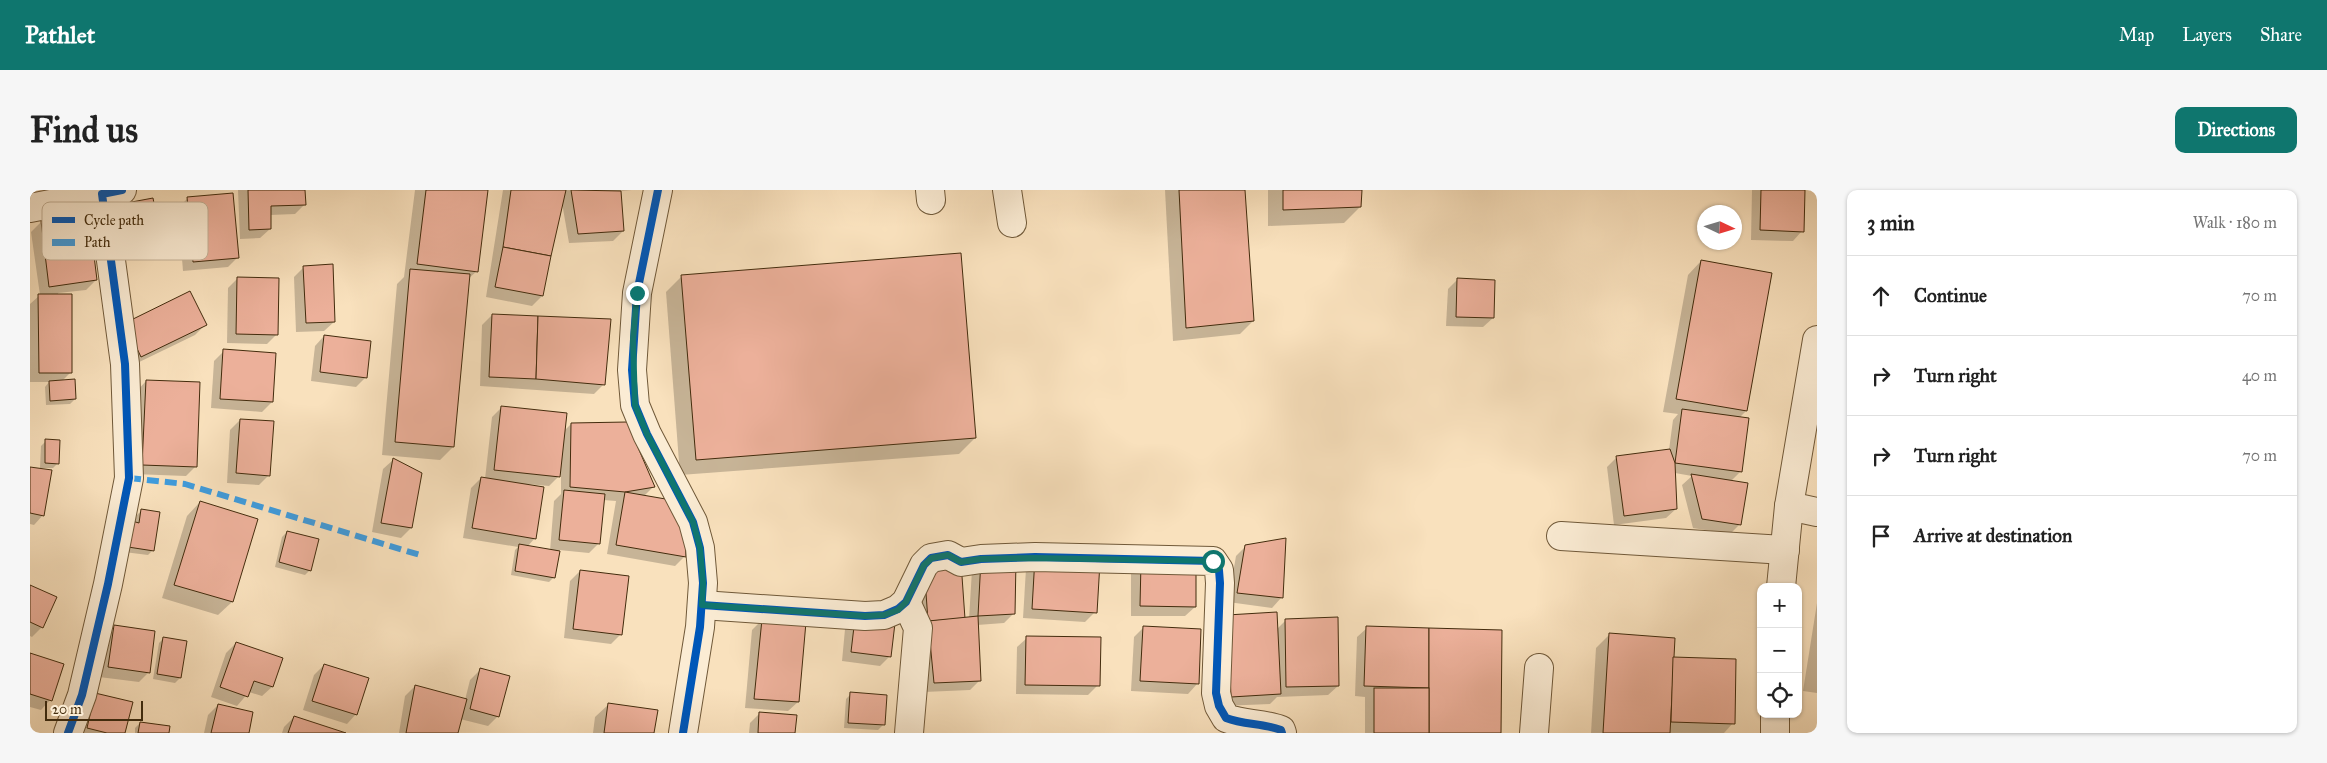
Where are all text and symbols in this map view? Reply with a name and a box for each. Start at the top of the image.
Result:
text: Pathlet [25,20,95,50]
text: Map [2119,24,2154,46]
text: Layers [2182,24,2232,46]
text: Share [2260,24,2302,46]
button: Directions [2175,107,2297,153]
text: Find us [30,109,138,152]
legend [42,202,208,260]
north arrow [1697,205,1742,250]
text: 3 min [1867,210,1915,236]
text: Cycle path [84,212,144,229]
text: Walk · 180 m [2193,213,2277,232]
text: Path [84,234,111,251]
route end [626,282,649,305]
icon: ahead [1867,282,1895,310]
text: Continue [1914,284,1987,307]
text: 70 m [2242,286,2277,305]
icon: right [1867,362,1895,390]
text: Turn right [1914,364,1997,387]
text: 40 m [2242,366,2277,385]
icon: right [1867,442,1895,470]
text: Turn right [1914,444,1997,467]
text: 70 m [2242,446,2277,465]
icon: arrive [1867,522,1895,550]
text: Arrive at destination [1914,524,2072,547]
route start [1202,550,1225,573]
map controls [1757,583,1802,718]
button: + [1757,583,1802,628]
button: − [1757,628,1802,673]
button: locate [1757,673,1802,718]
scale bar [45,698,142,721]
text: 20 m [52,701,82,718]

